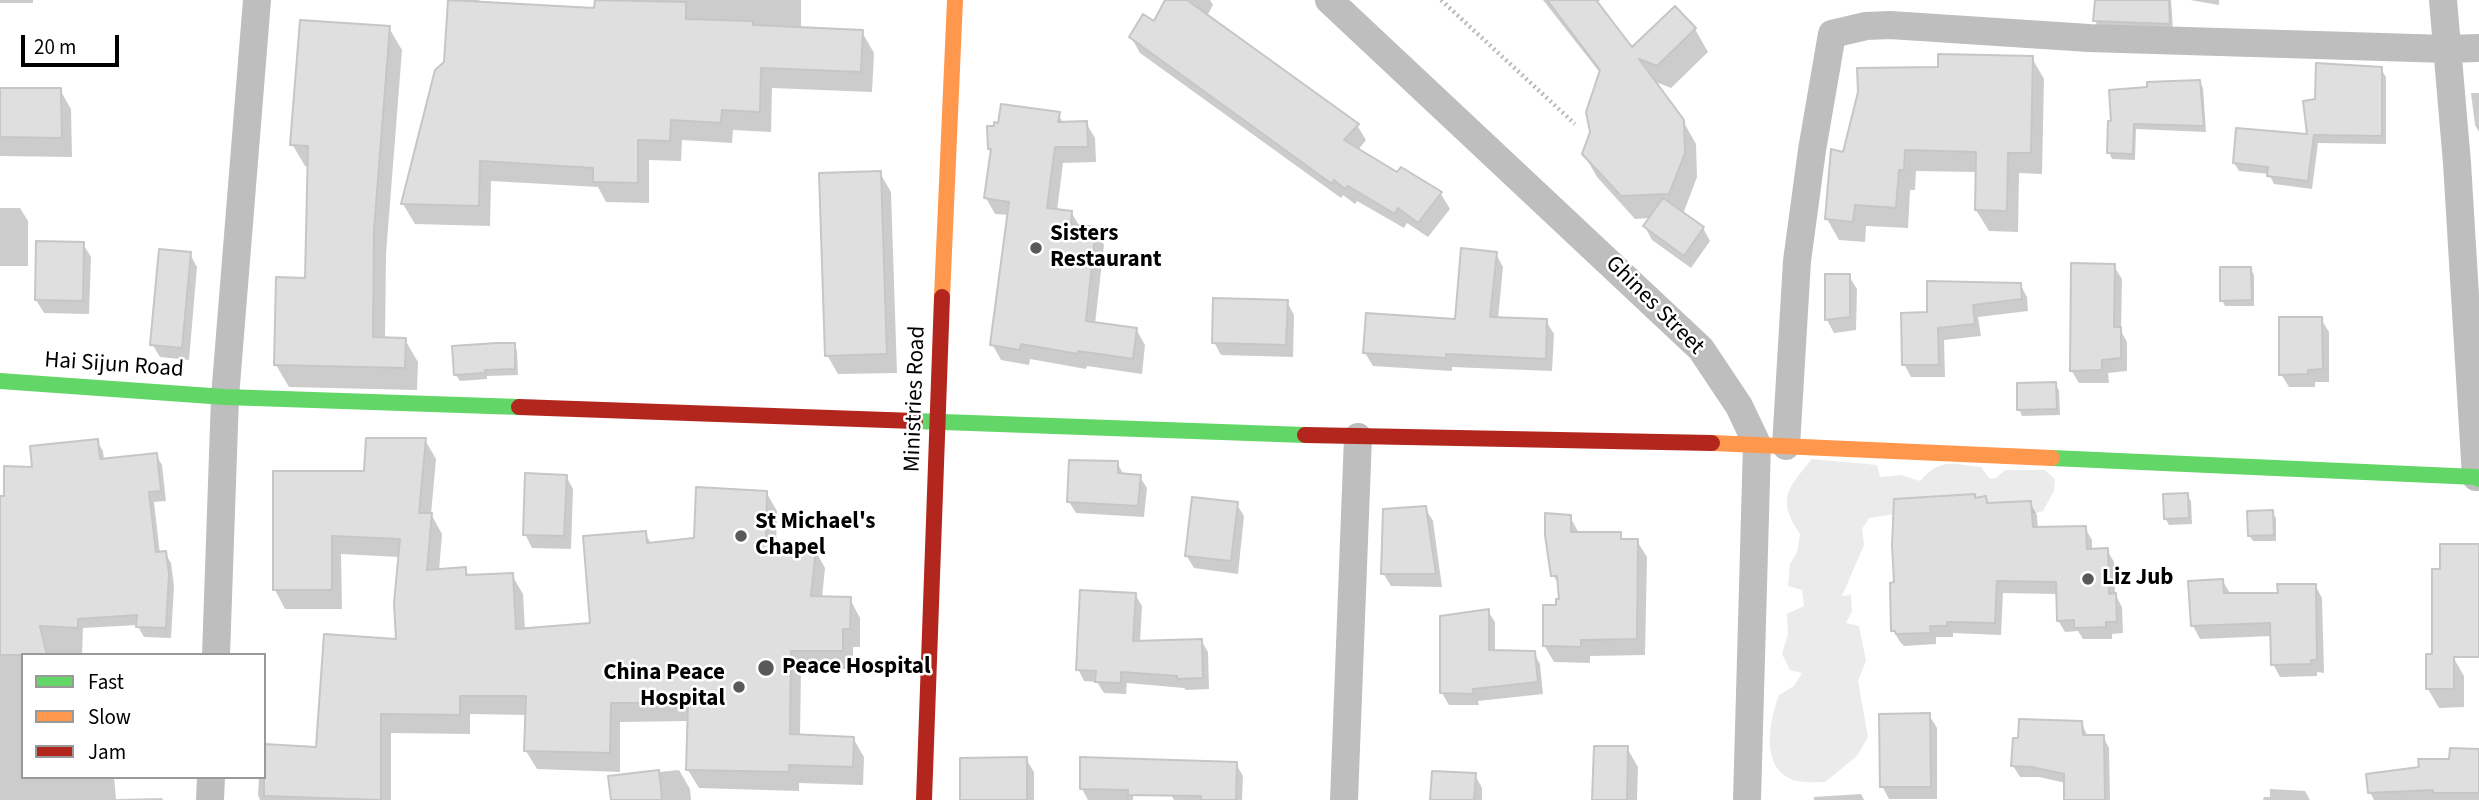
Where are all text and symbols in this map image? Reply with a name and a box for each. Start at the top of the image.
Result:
scale bar [24,21,122,65]
text: 20 m [34,32,76,62]
place label: Sisters Restaurant [1050,221,1162,275]
marker: Sisters Restaurant [1028,240,1044,256]
street label: Ghines Street [1599,251,1709,361]
street label: Ministries Road [900,325,932,473]
street label: Hai Sijun Road [43,347,185,385]
place label: St Michael's Chapel [755,509,876,563]
marker: St Michael's Chapel [733,528,749,544]
place label: Liz Jub [2102,565,2173,593]
marker: Liz Jub [2080,571,2096,587]
legend [21,653,266,779]
place label: Peace Hospital [782,654,931,682]
marker: Peace Hospital [756,658,776,678]
place label: China Peace Hospital [603,660,725,714]
text: Fast [88,667,124,697]
marker: China Peace Hospital [731,679,747,695]
text: Slow [88,702,131,732]
text: Jam [88,737,126,767]

